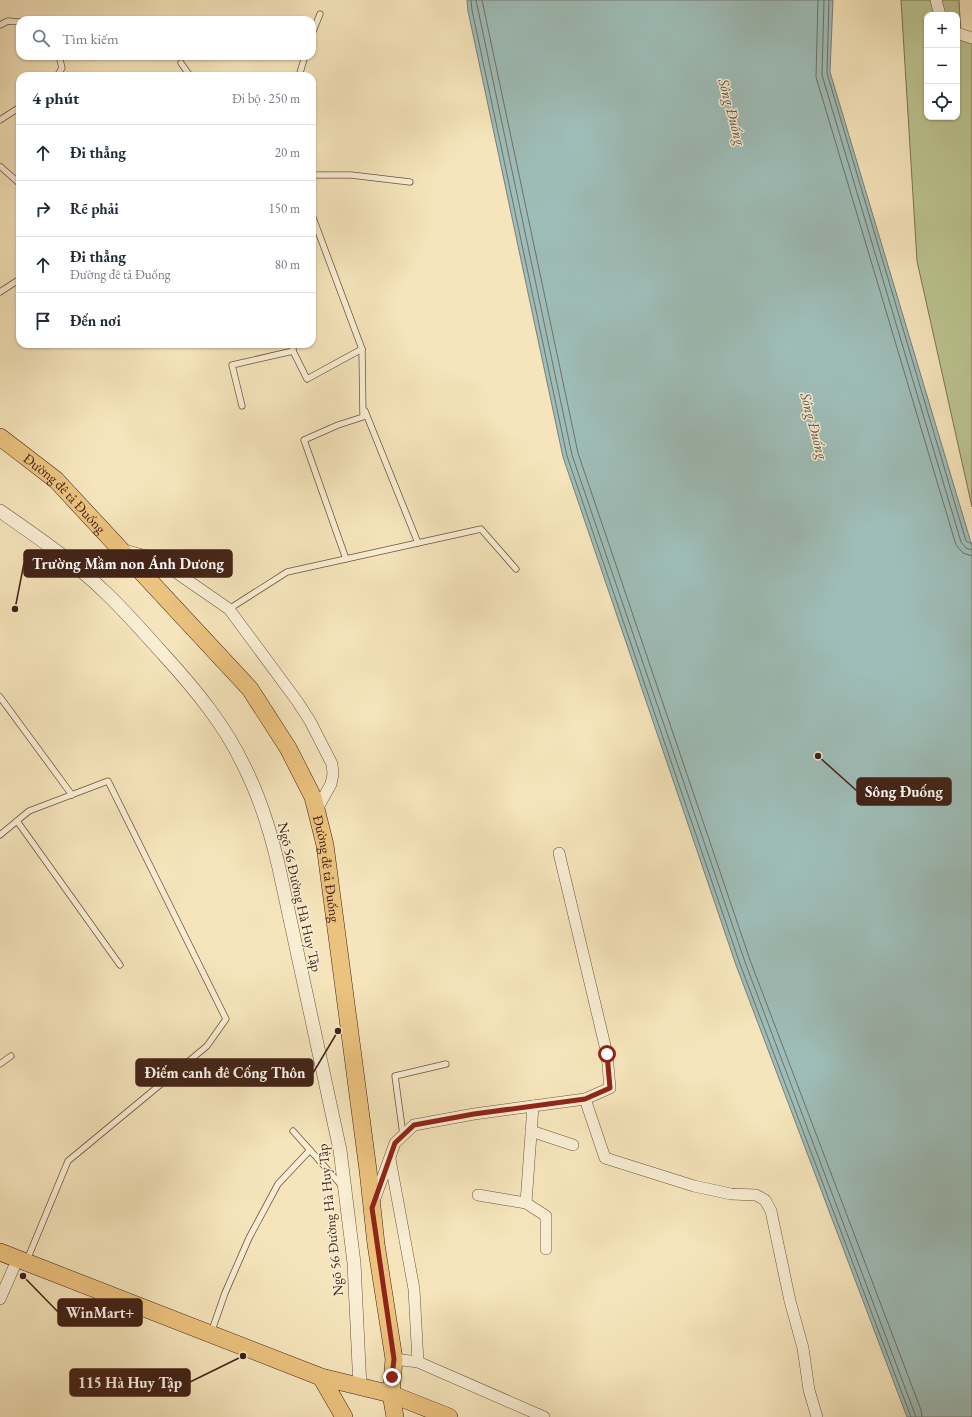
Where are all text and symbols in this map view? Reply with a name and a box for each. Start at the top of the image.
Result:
map controls [924,12,960,120]
button: + [924,12,960,48]
search box [16,16,316,60]
icon: search [30,27,52,49]
text: Tìm kiếm [62,29,119,48]
button: − [924,48,960,84]
water label: Sông Đuống [714,75,751,148]
button: locate [924,84,960,120]
text: 4 phút [32,87,79,109]
text: Đi bộ · 250 m [232,90,300,107]
icon: ahead [32,142,54,164]
text: Đi thẳng [70,143,126,162]
text: 20 m [275,144,300,161]
icon: right [32,198,54,220]
text: Rẽ phải [70,199,119,218]
text: 150 m [269,200,300,217]
text: Đi thẳng [70,247,126,266]
icon: ahead [32,254,54,276]
text: 80 m [275,256,300,273]
text: Đường đê tả Đuống [70,266,171,283]
icon: arrive [32,310,54,332]
text: Đến nơi [70,311,121,330]
water label: Sông Đuống [796,389,833,462]
street label: Đường đê tả Đuống [20,449,111,538]
callout: Trường Mầm non Ánh Dương [24,550,232,577]
text: Trường Mầm non Ánh Dương [32,554,225,573]
callout: Sông Đuống [857,778,951,805]
text: Sông Đuống [865,782,943,801]
street label: Đường đê tả Đuống [309,813,344,924]
street label: Ngõ 56 Đường Hà Huy Tập [274,820,326,974]
route start [598,1045,616,1063]
callout: Điếm canh đê Cống Thôn [136,1059,313,1086]
text: Điếm canh đê Cống Thôn [144,1063,306,1082]
street label: Ngõ 56 Đường Hà Huy Tập [313,1143,347,1297]
callout: WinMart+ [58,1299,142,1326]
text: WinMart+ [66,1303,134,1322]
route end [383,1368,401,1386]
callout: 115 Hà Huy Tập [70,1369,190,1396]
text: 115 Hà Huy Tập [78,1373,182,1392]

